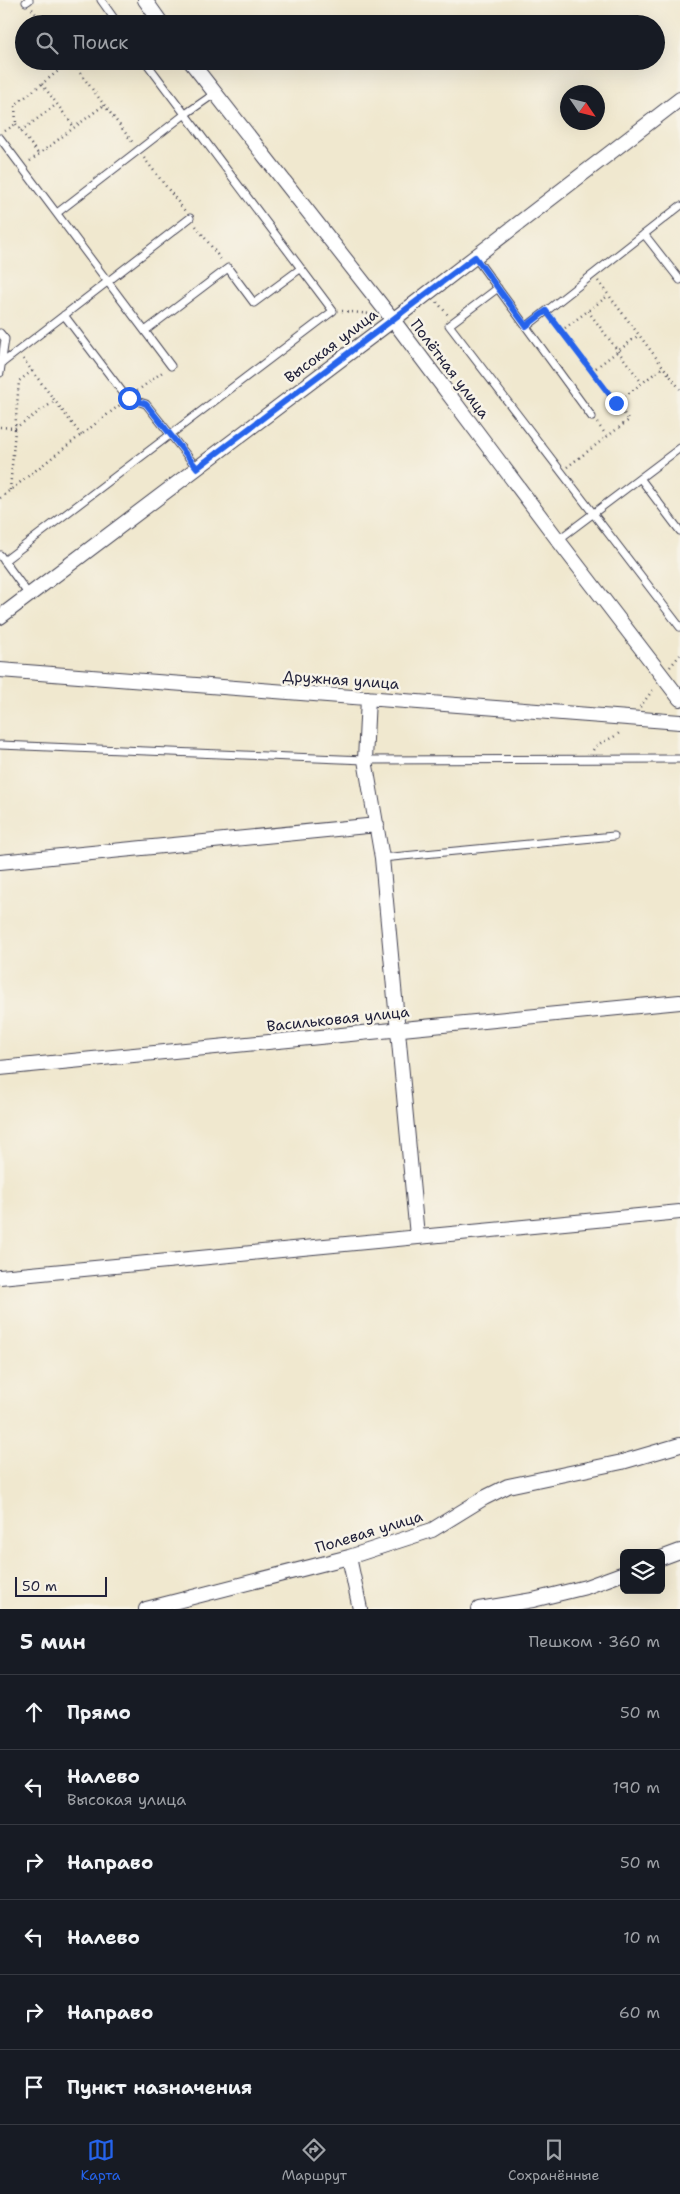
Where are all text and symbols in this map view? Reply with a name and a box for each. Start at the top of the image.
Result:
search box [15,15,665,70]
icon: search [33,29,61,57]
text: Поиск [73,30,128,55]
north arrow [560,85,605,130]
street label: Высокая улица [280,304,382,388]
street label: Полётная улица [406,315,494,423]
route start [118,387,141,410]
route end [605,392,628,415]
street label: Дружная улица [282,666,400,694]
street label: Васильковая улица [266,1001,411,1036]
street label: Полевая улица [313,1506,426,1558]
map controls [620,1549,665,1594]
button: layers [620,1549,665,1594]
scale bar [15,1574,108,1597]
text: 50 m [22,1577,57,1595]
text: 5 мин [20,1628,86,1656]
text: Пешком · 360 m [529,1631,660,1652]
icon: ahead [20,1698,48,1726]
text: Прямо [67,1700,131,1725]
text: 50 m [620,1702,660,1723]
text: Налево [67,1764,140,1789]
icon: left [20,1773,48,1801]
text: 190 m [613,1777,660,1798]
text: Высокая улица [67,1789,186,1810]
icon: right [20,1848,48,1876]
text: Направо [67,1850,153,1875]
text: 50 m [620,1852,660,1873]
icon: left [20,1923,48,1951]
text: Налево [67,1925,140,1950]
text: 10 m [623,1927,660,1948]
icon: right [20,1998,48,2026]
text: Направо [67,2000,153,2025]
text: 60 m [619,2002,660,2023]
icon: arrive [20,2073,48,2101]
text: Пункт назначения [67,2075,252,2100]
tab: Карта [81,2136,121,2184]
tab: Маршрут [282,2136,347,2184]
tab: Сохранённые [508,2136,599,2184]

